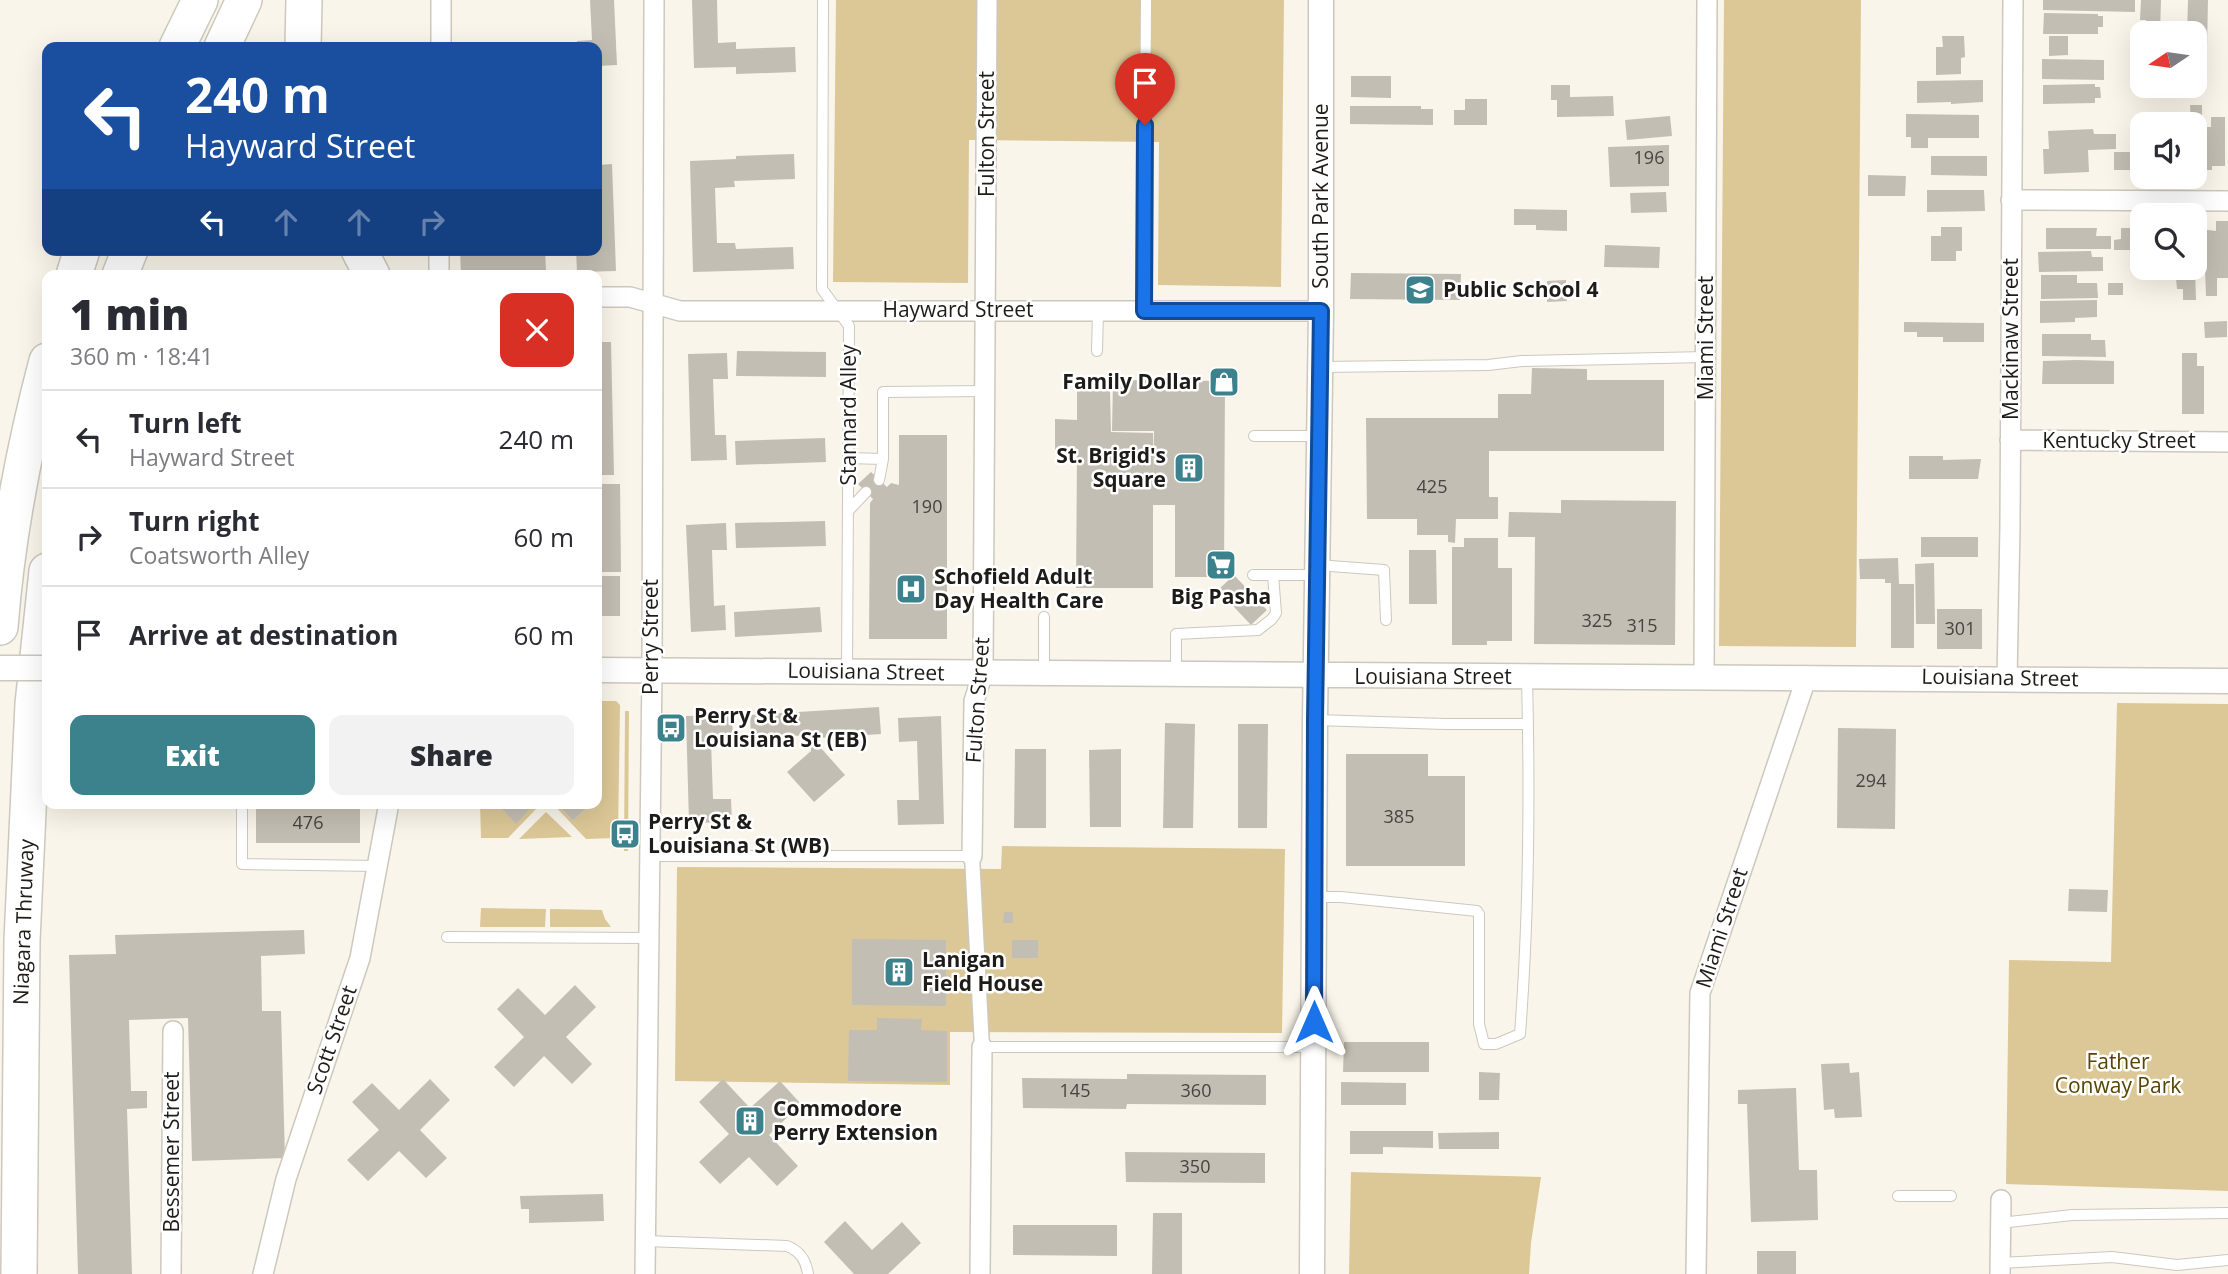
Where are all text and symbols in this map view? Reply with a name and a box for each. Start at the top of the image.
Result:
north arrow [2130,21,2207,98]
map controls [2130,21,2207,280]
pin [1115,53,1175,125]
text: 240 m [185,61,330,127]
icon: arrive [1126,64,1164,102]
icon: left [70,70,161,161]
street label: Fulton Street [972,71,1000,197]
street label: South Park Avenue [1306,103,1334,289]
button: sound [2130,112,2207,189]
text: Hayward Street [185,124,415,167]
house number: 196 [1634,145,1664,169]
icon: left [194,203,232,241]
icon: ahead [267,203,305,241]
icon: ahead [340,203,378,241]
icon: right [413,203,451,241]
button: search [2130,203,2207,280]
street label: Mackinaw Street [1996,258,2024,420]
school or university icon: Public School 4 [1403,273,1437,307]
place label: Public School 4 [1443,275,1598,303]
street label: Miami Street [1691,276,1719,400]
text: 1 min [70,285,189,342]
button: close [500,293,574,367]
street label: Hayward Street [882,295,1034,323]
text: 360 m · 18:41 [70,340,213,372]
street label: Stannard Alley [834,344,862,486]
shop icon: Family Dollar [1207,365,1241,399]
place label: Family Dollar [1062,367,1201,395]
text: Turn left [129,405,241,441]
icon: left [70,420,108,458]
text: 240 m [499,421,574,457]
street label: Kentucky Street [2042,426,2196,454]
text: Hayward Street [129,441,295,473]
place label: St. Brigid's Square [1056,441,1166,493]
building icon: St. Brigid's Square [1172,451,1206,485]
house number: 425 [1417,474,1447,498]
house number: 190 [912,494,942,518]
text: Turn right [129,503,260,539]
icon: right [70,518,108,556]
text: 60 m [513,519,574,555]
text: Coatsworth Alley [129,539,309,571]
supermarket icon: Big Pasha [1204,548,1238,582]
place label: Schofield Adult Day Health Care [934,562,1104,614]
hospital icon: Schofield Adult Day Health Care [894,572,928,606]
street label: Perry Street [636,579,664,695]
place label: Big Pasha [1171,582,1271,610]
house number: 325 [1582,608,1612,632]
house number: 315 [1627,613,1657,637]
icon: arrive [70,616,108,654]
house number: 301 [1945,616,1975,640]
text: Arrive at destination [129,617,398,653]
text: 60 m [513,617,574,653]
street label: Fulton Street [959,636,995,764]
street label: Louisiana Street [787,656,945,686]
street label: Louisiana Street [1354,662,1512,690]
street label: Louisiana Street [1921,662,2079,692]
place label: Perry St & Louisiana St (EB) [694,701,867,753]
bus stop icon: Perry St & Louisiana St (EB) [654,711,688,745]
button: Exit [70,715,315,795]
button: Share [329,715,574,795]
house number: 294 [1856,768,1886,792]
house number: 385 [1384,804,1414,828]
place label: Perry St & Louisiana St (WB) [648,807,829,859]
house number: 476 [293,810,323,834]
bus stop icon: Perry St & Louisiana St (WB) [608,817,642,851]
street label: Niagara Thruway [6,838,40,1005]
street label: Miami Street [1688,864,1754,991]
place label: Lanigan Field House [922,945,1043,997]
building icon: Lanigan Field House [882,955,916,989]
street label: Scott Street [299,982,363,1098]
position arrow [1277,985,1351,1059]
park label: Father Conway Park [2055,1047,2181,1099]
street label: Bessemer Street [157,1071,185,1233]
house number: 145 [1060,1078,1090,1102]
house number: 360 [1181,1078,1211,1102]
place label: Commodore Perry Extension [773,1094,938,1146]
building icon: Commodore Perry Extension [733,1104,767,1138]
house number: 350 [1180,1154,1210,1178]

